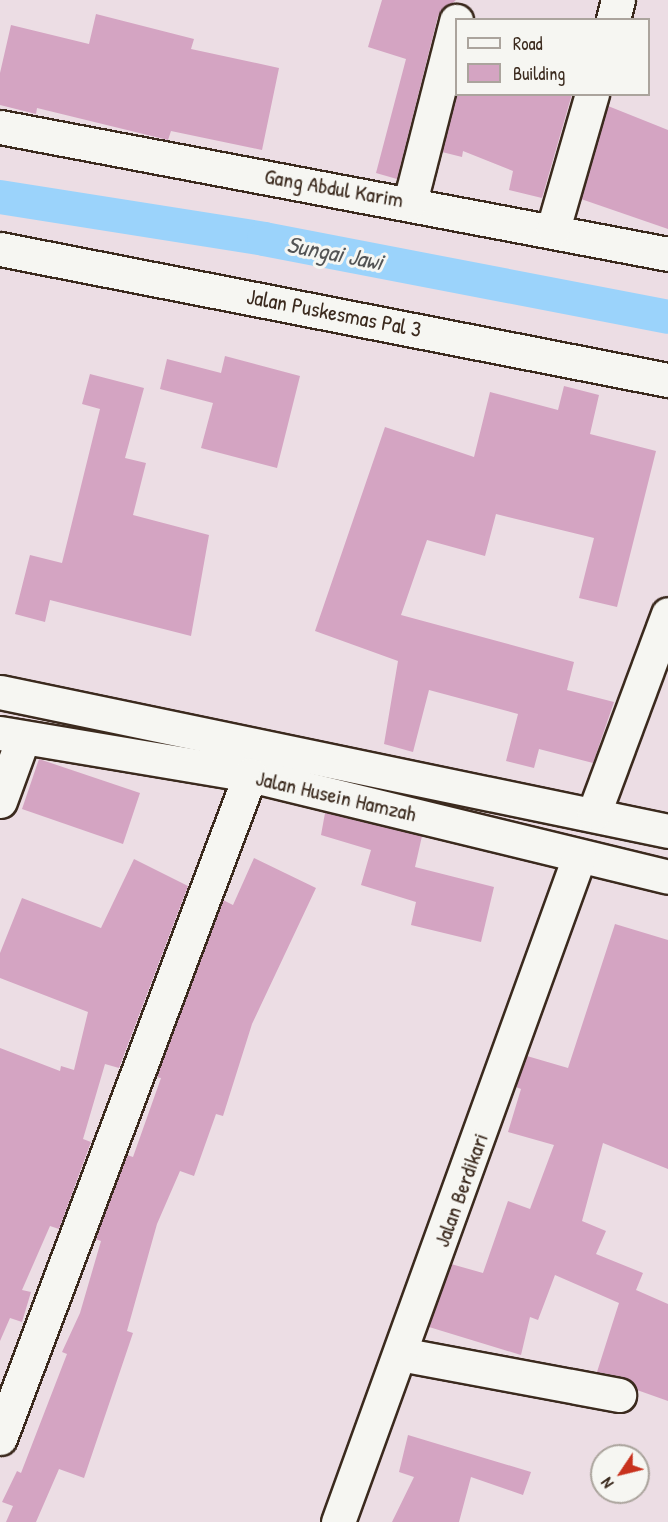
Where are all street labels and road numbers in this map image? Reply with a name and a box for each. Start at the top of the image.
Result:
street label: Gang Abdul Karim [262,163,406,213]
street label: Jalan Puskesmas Pal 3 [244,283,424,343]
street label: Jalan Husein Hamzah [253,765,419,827]
street label: Jalan Berdikari [428,1129,494,1251]

